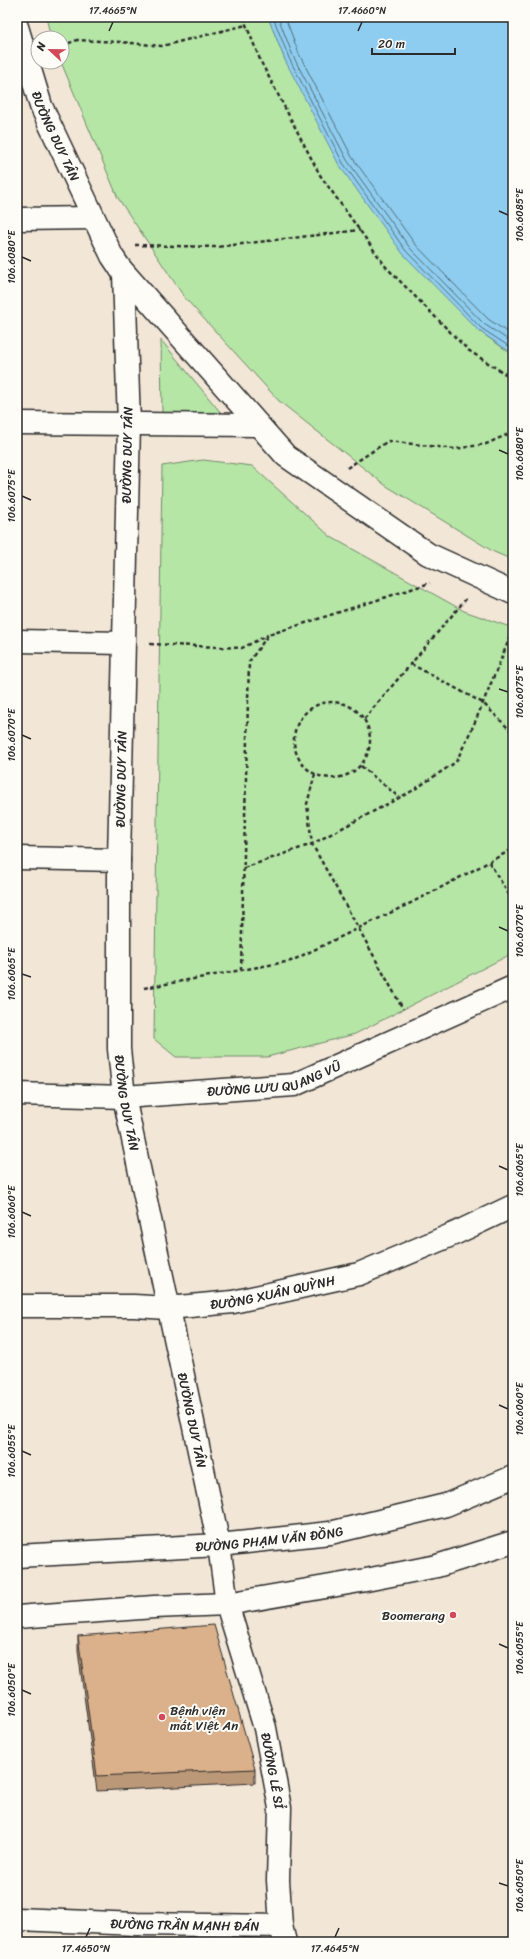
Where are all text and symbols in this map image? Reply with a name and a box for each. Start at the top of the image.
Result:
text: 17.4665°N [89,2,137,20]
text: 17.4660°N [338,2,386,20]
north arrow [30,30,70,70]
scale bar [372,30,455,56]
text: 20 m [378,33,405,55]
text: N [31,39,52,54]
street label: ĐƯỜNG DUY TÂN [26,88,86,185]
text: 106.6085°E [511,187,529,242]
text: 106.6080°E [3,229,21,284]
street label: ĐƯỜNG DUY TÂN [115,406,139,504]
text: 106.6080°E [511,426,529,481]
text: 106.6075°E [3,468,21,522]
text: 106.6075°E [511,664,529,718]
text: 106.6070°E [3,707,21,762]
street label: ĐƯỜNG DUY TÂN [109,730,133,828]
text: 106.6070°E [511,903,529,958]
text: 106.6065°E [3,946,21,1000]
street label: ĐƯỜNG DUY TÂN [108,1054,147,1153]
street label: ĐƯỜNG LƯU QUANG VŨ [206,1054,345,1103]
text: 106.6065°E [511,1142,529,1196]
text: 106.6060°E [3,1184,21,1239]
street label: ĐƯỜNG XUÂN QUỲNH [209,1268,338,1316]
street label: ĐƯỜNG DUY TÂN [171,1370,214,1470]
text: 106.6060°E [511,1381,529,1436]
text: 106.6055°E [3,1423,21,1478]
street label: ĐƯỜNG PHẠM VĂN ĐỒNG [195,1519,346,1558]
place label: Boomerang [382,1604,445,1627]
marker: Boomerang [448,1610,458,1620]
text: 106.6055°E [511,1620,529,1675]
text: 106.6050°E [3,1662,21,1717]
place label: Bệnh viện mắt Việt An [170,1699,238,1737]
marker: Bệnh viện mắt Việt An [157,1712,167,1722]
street label: ĐƯỜNG LÊ SỈ [255,1731,292,1811]
text: 106.6050°E [511,1858,529,1913]
street label: ĐƯỜNG TRẦN MẠNH ĐÁN [110,1911,260,1937]
text: 17.4650°N [62,1940,110,1958]
text: 17.4645°N [311,1940,359,1958]

